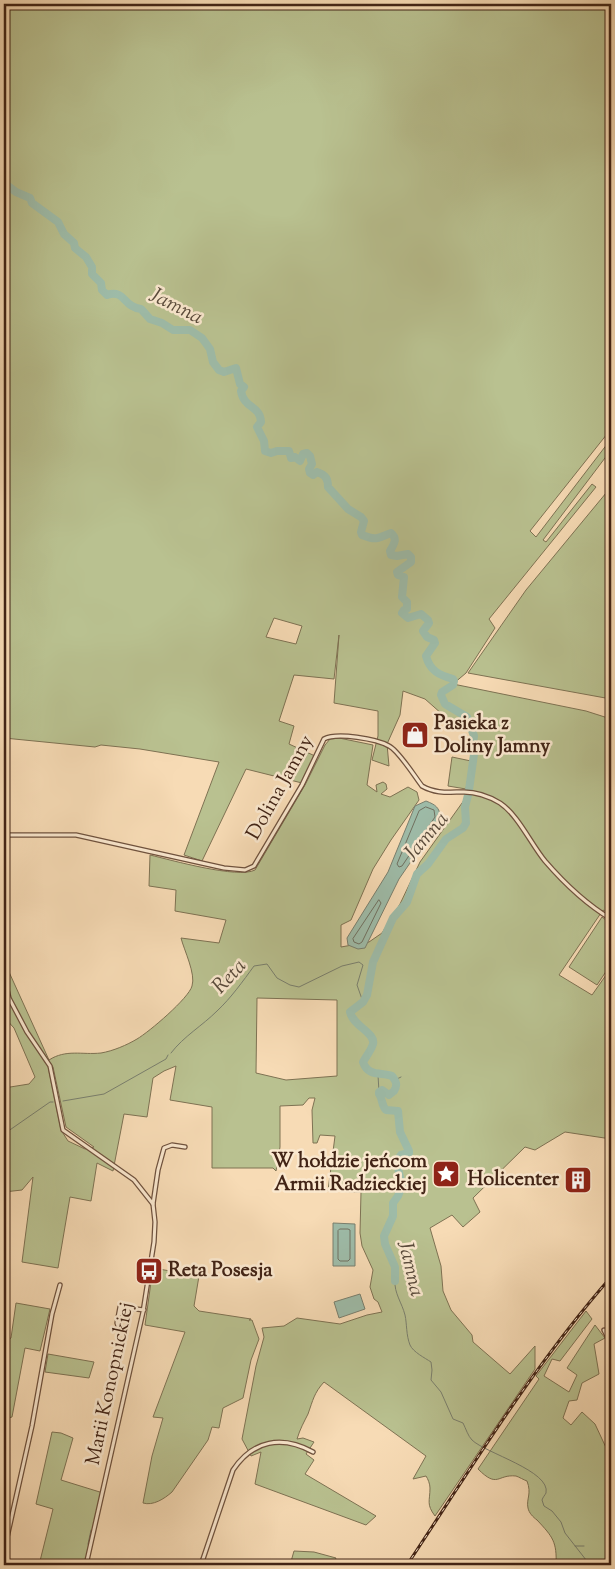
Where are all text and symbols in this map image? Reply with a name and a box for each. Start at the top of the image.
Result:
water label: Jamna [143,280,208,333]
place label: Pasieka z Doliny Jamny [434,710,550,762]
shop icon: Pasieka z Doliny Jamny [400,720,430,750]
street label: Dolina Jamny [240,730,322,846]
water label: Jamna [397,806,457,869]
water label: Reta [206,953,254,1001]
place label: W hołdzie jeńcom Armii Radzieckiej [272,1148,427,1200]
place icon: W hołdzie jeńcom Armii Radzieckiej [431,1159,461,1189]
building icon: Holicenter [563,1165,593,1195]
place label: Holicenter [468,1166,559,1195]
water label: Jamna [389,1237,431,1300]
bus stop icon: Reta Posesja [134,1256,164,1286]
place label: Reta Posesja [168,1257,273,1286]
street label: Marii Konopnickiej [80,1300,142,1468]

